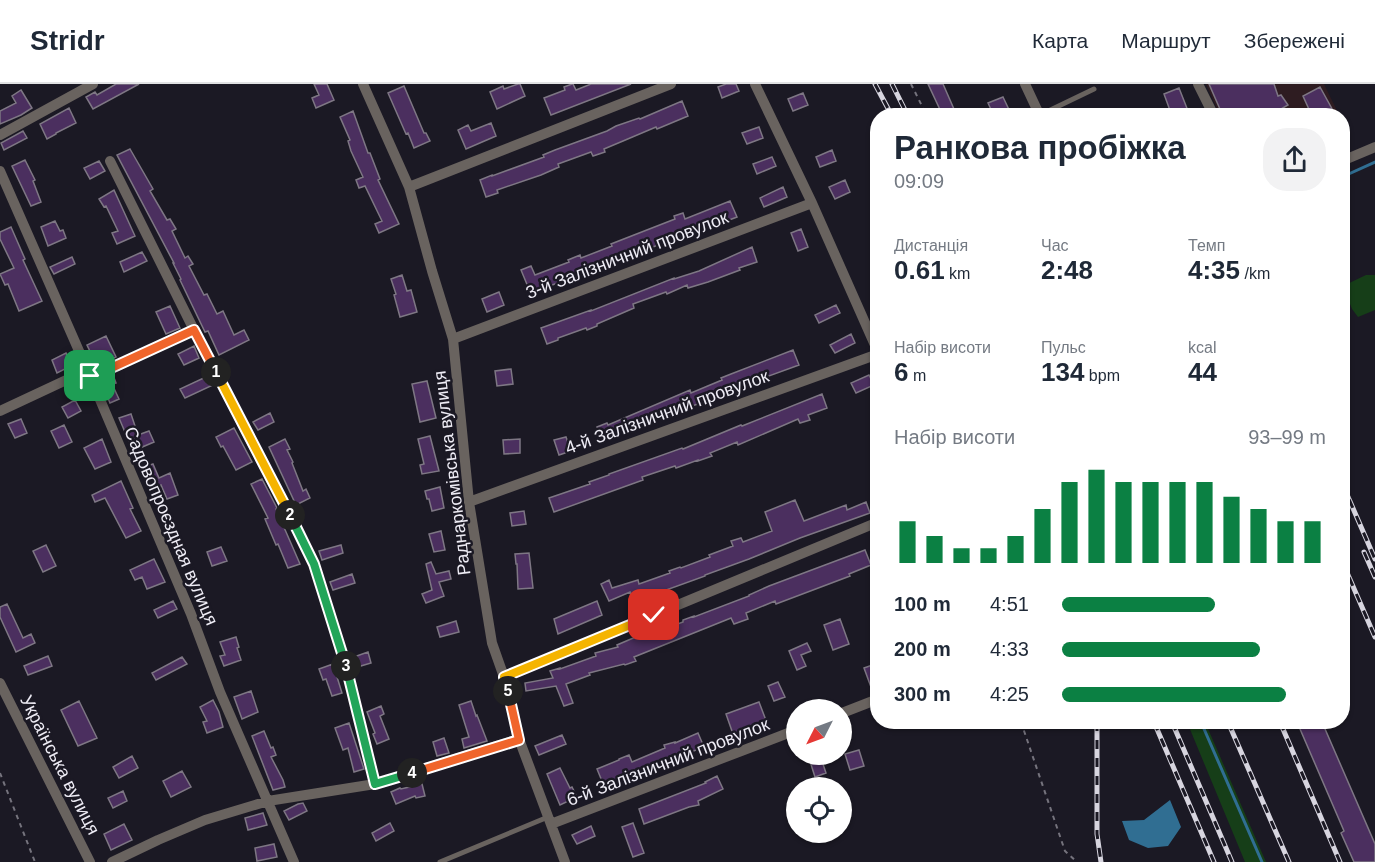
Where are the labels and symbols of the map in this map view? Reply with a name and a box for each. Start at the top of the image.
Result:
street label: 3-й Залізничний провулок [523,207,731,303]
pin [64,350,115,401]
pin: 1 [201,357,231,387]
street label: 4-й Залізничний провулок [562,366,772,458]
street label: Раднаркомівська вулиця [430,370,474,576]
street label: Садовопроєздная вулиця [120,424,222,628]
pin: 2 [275,500,305,530]
pin [628,589,679,640]
pin: 3 [331,651,361,681]
pin: 5 [493,676,523,706]
street label: Українська вулиця [16,692,104,838]
north arrow [786,699,852,765]
street label: 6-й Залізничний провулок [564,714,772,810]
pin: 4 [397,758,427,788]

